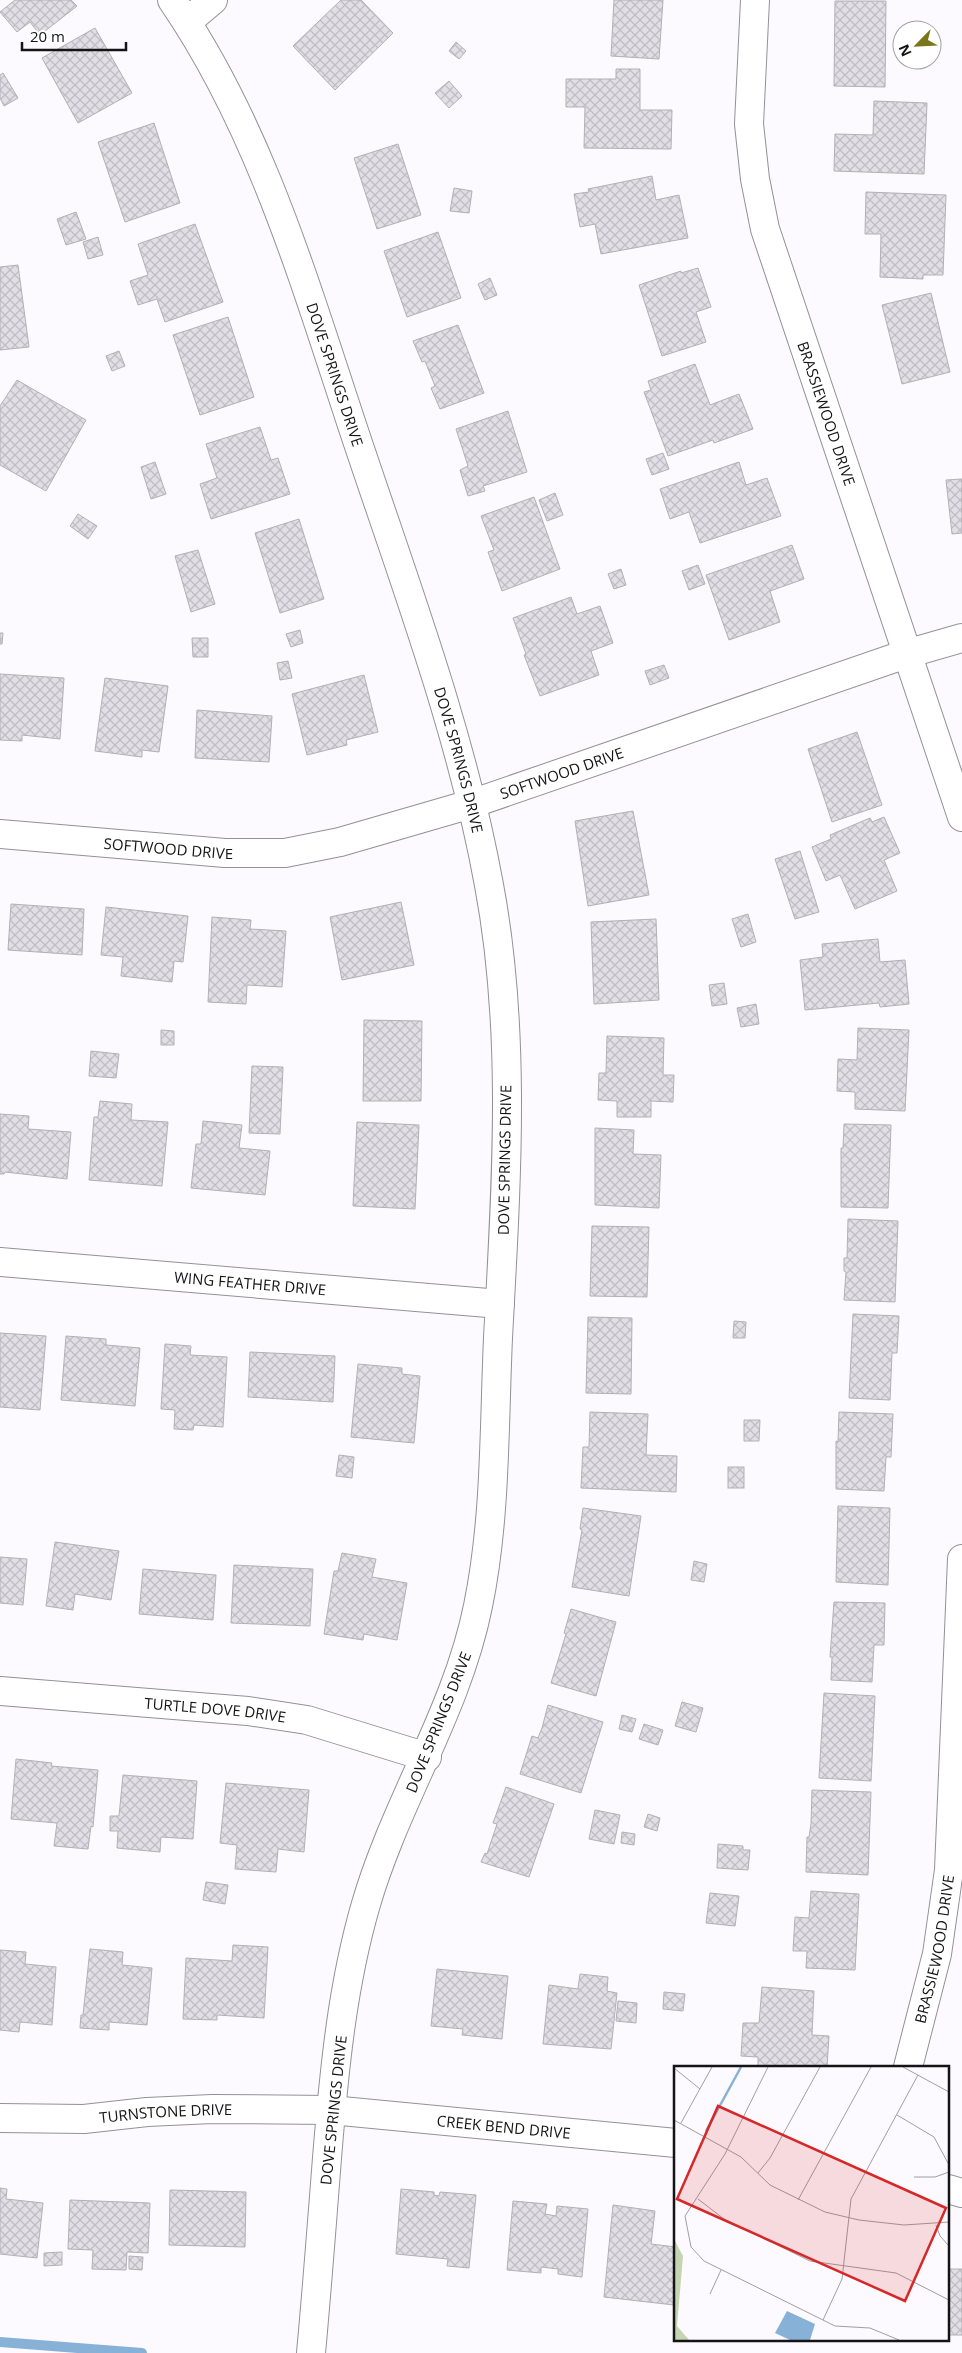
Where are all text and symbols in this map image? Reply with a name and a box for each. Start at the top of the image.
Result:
scale bar [22,20,126,52]
north arrow [892,20,942,70]
text: 20 m [30,26,65,46]
text: N [894,41,916,60]
street label: DOVE SPRINGS DRIVE [302,300,368,449]
street label: BRASSIEWOOD DRIVE [793,339,860,488]
street label: DOVE SPRINGS DRIVE [430,684,488,835]
street label: SOFTWOOD DRIVE [497,742,626,803]
street label: SOFTWOOD DRIVE [103,833,233,863]
street label: DOVE SPRINGS DRIVE [493,1085,515,1235]
street label: WING FEATHER DRIVE [173,1267,327,1299]
street label: DOVE SPRINGS DRIVE [401,1649,475,1795]
street label: TURTLE DOVE DRIVE [144,1693,287,1727]
street label: BRASSIEWOOD DRIVE [910,1873,958,2025]
street label: DOVE SPRINGS DRIVE [315,2034,351,2186]
inset map [674,2066,950,2340]
street label: TURNSTONE DRIVE [98,2099,232,2127]
street label: CREEK BEND DRIVE [436,2110,572,2143]

